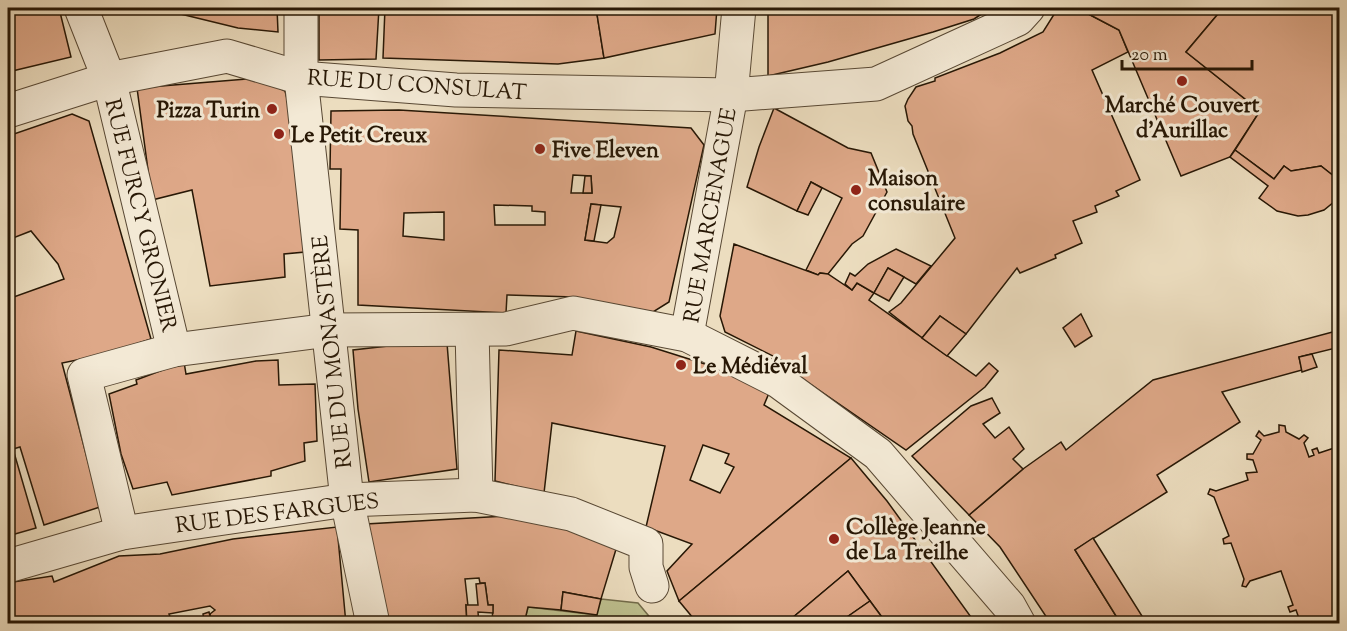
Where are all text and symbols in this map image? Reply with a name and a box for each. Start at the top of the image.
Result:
scale bar [1122,33,1252,71]
text: 20 m [1131,43,1168,69]
street label: RUE DU CONSULAT [306,63,528,111]
marker: Marché Couvert d'Aurillac [1175,74,1189,88]
place label: Marché Couvert d'Aurillac [1105,91,1260,148]
street label: RUE FURCY GRONIER [95,96,184,336]
place label: Pizza Turin [156,96,260,128]
marker: Pizza Turin [265,102,279,116]
street label: RUE MARCENAGUE [677,105,747,326]
place label: Le Petit Creux [291,121,427,153]
marker: Le Petit Creux [272,127,286,141]
place label: Five Eleven [552,136,659,168]
marker: Five Eleven [533,142,547,156]
place label: Maison consulaire [868,164,965,221]
marker: Maison consulaire [849,183,863,197]
street label: RUE DU MONASTÈRE [305,233,362,470]
place label: Le Médiéval [693,352,808,384]
marker: Le Médiéval [674,358,688,372]
street label: RUE DES FARGUES [174,487,381,543]
place label: Collège Jeanne de La Treilhe [846,513,986,570]
marker: Collège Jeanne de La Treilhe [827,532,841,546]

